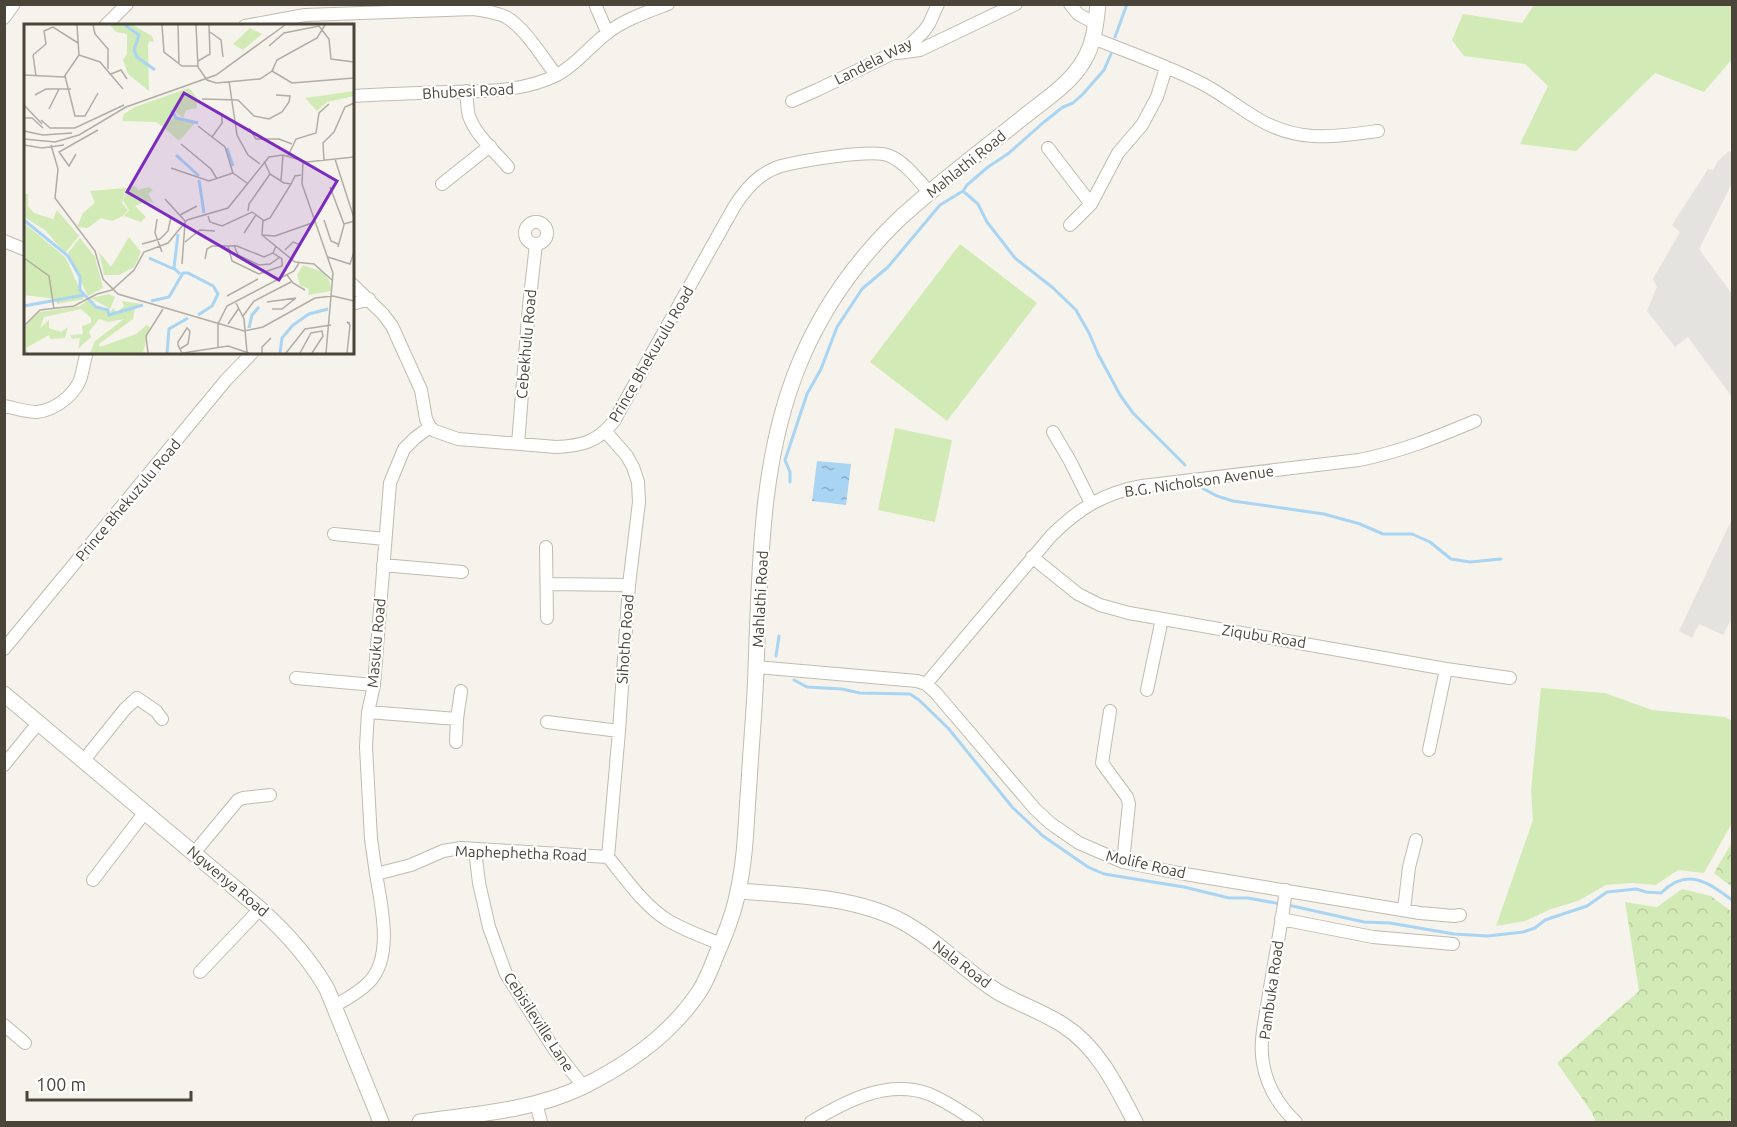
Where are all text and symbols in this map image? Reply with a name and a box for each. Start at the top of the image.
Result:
inset map [24,24,354,354]
street label: Landela Way [831,34,915,88]
street label: Bhubesi Road [422,80,514,102]
street label: Mahlathi Road [923,127,1009,201]
street label: Prince Bhekuzulu Road [605,283,697,425]
street label: Cebekhulu Road [513,289,539,399]
street label: Prince Bhekuzulu Road [72,436,184,564]
street label: B.G. Nicholson Avenue [1123,462,1275,500]
street label: Mahlathi Road [749,550,771,648]
street label: Sihotho Road [613,593,637,685]
street label: Masuku Road [364,597,388,689]
street label: Ziqubu Road [1221,621,1307,651]
street label: Ngwenya Road [184,842,272,920]
street label: Maphephetha Road [455,842,587,864]
street label: Molife Road [1104,847,1188,881]
street label: Nala Road [930,937,994,991]
street label: Pambuka Road [1256,939,1286,1041]
street label: Cebisileville Lane [501,969,577,1075]
scale bar [27,1064,190,1102]
text: 100 m [36,1074,86,1094]

